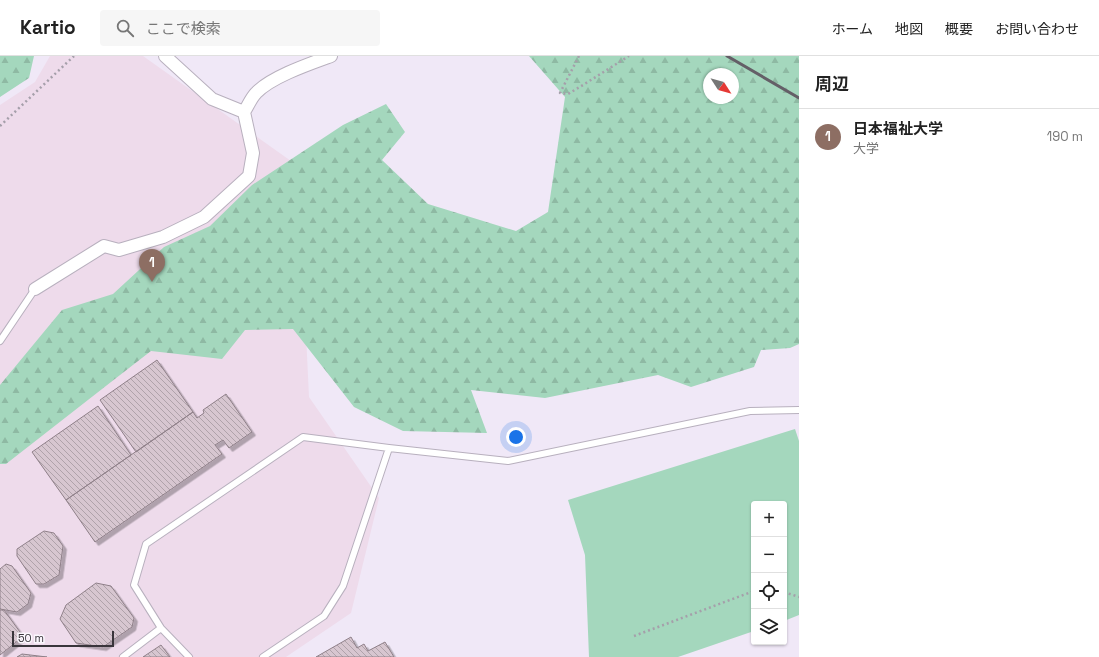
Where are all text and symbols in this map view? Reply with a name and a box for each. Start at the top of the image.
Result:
search box [100,10,380,46]
text: Kartio [20,15,76,40]
icon: search [114,17,136,39]
text: ここで検索 [146,19,221,38]
text: ホーム [831,20,873,38]
text: 地図 [895,20,923,38]
text: 概要 [945,20,973,38]
text: お問い合わせ [995,20,1079,38]
north arrow [703,68,739,104]
text: 周辺 [815,73,849,95]
text: 日本福祉大学 [853,119,943,138]
text: 1 [825,128,831,145]
text: 190 m [1047,128,1083,145]
text: 大学 [853,140,879,157]
pin: 1 [139,249,165,282]
your location [506,427,526,447]
map controls [751,501,787,645]
button: + [751,501,787,537]
button: − [751,537,787,573]
button: locate [751,573,787,609]
button: layers [751,609,787,645]
scale bar [12,629,114,648]
text: 50 m [18,631,44,645]

